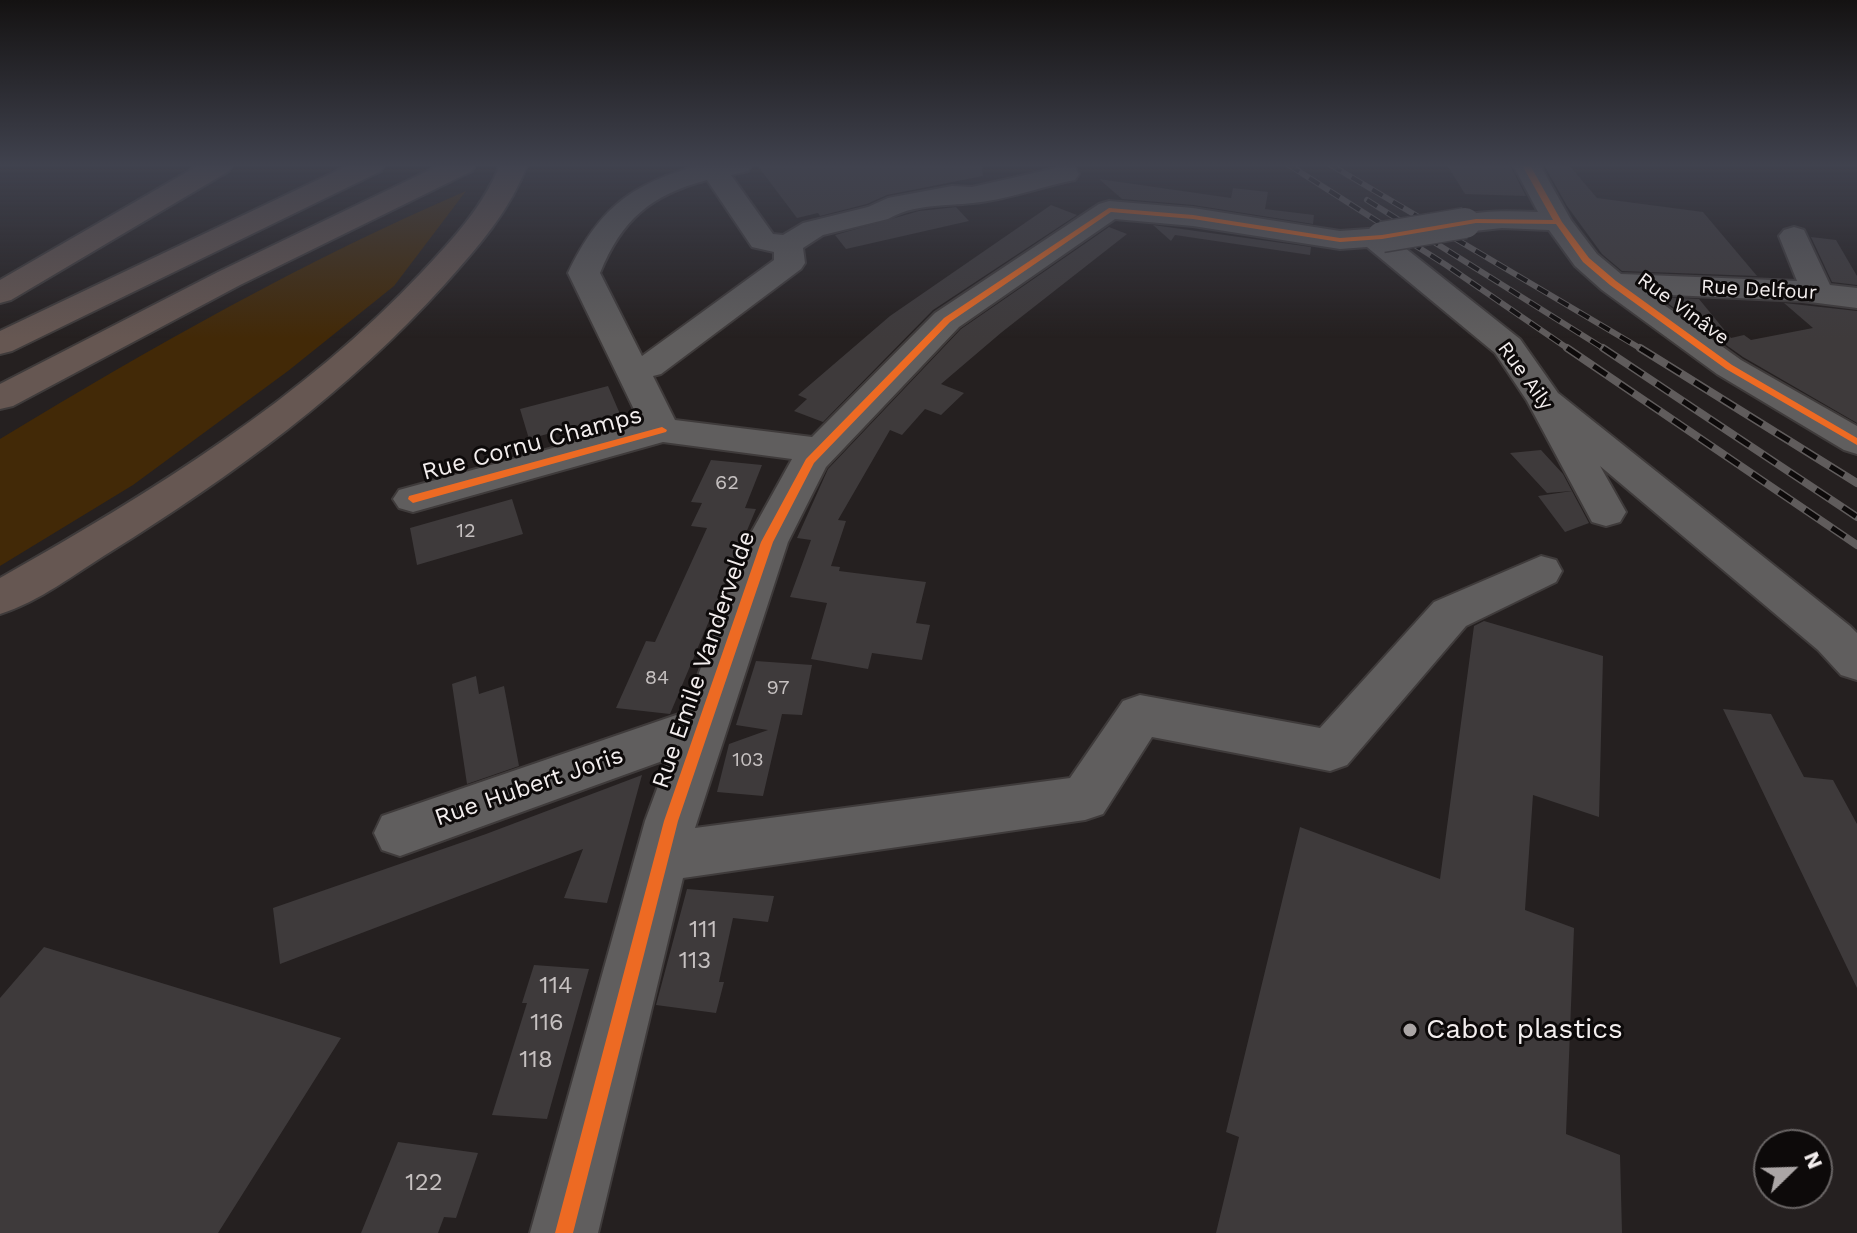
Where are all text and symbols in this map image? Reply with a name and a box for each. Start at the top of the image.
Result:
street label: Rue Vinâve [1633,268,1733,350]
street label: Rue Delfour [1700,275,1818,305]
street label: Rue Aily [1492,337,1558,415]
street label: Rue Cornu Champs [419,401,645,487]
house number: 62 [715,471,739,495]
house number: 12 [456,519,476,543]
street label: Rue Emile Vandervelde [646,528,762,792]
house number: 84 [645,666,669,690]
house number: 97 [766,676,790,700]
street label: Rue Hubert Joris [431,741,627,833]
house number: 103 [732,748,764,772]
house number: 111 [689,916,717,944]
house number: 113 [679,947,711,975]
house number: 114 [539,972,573,1000]
house number: 116 [530,1009,564,1037]
place label: Cabot plastics [1426,1013,1623,1047]
marker: Cabot plastics [1401,1021,1419,1039]
house number: 118 [519,1046,553,1074]
north arrow [1753,1129,1833,1209]
text: N [1799,1148,1828,1173]
house number: 122 [405,1169,443,1197]

